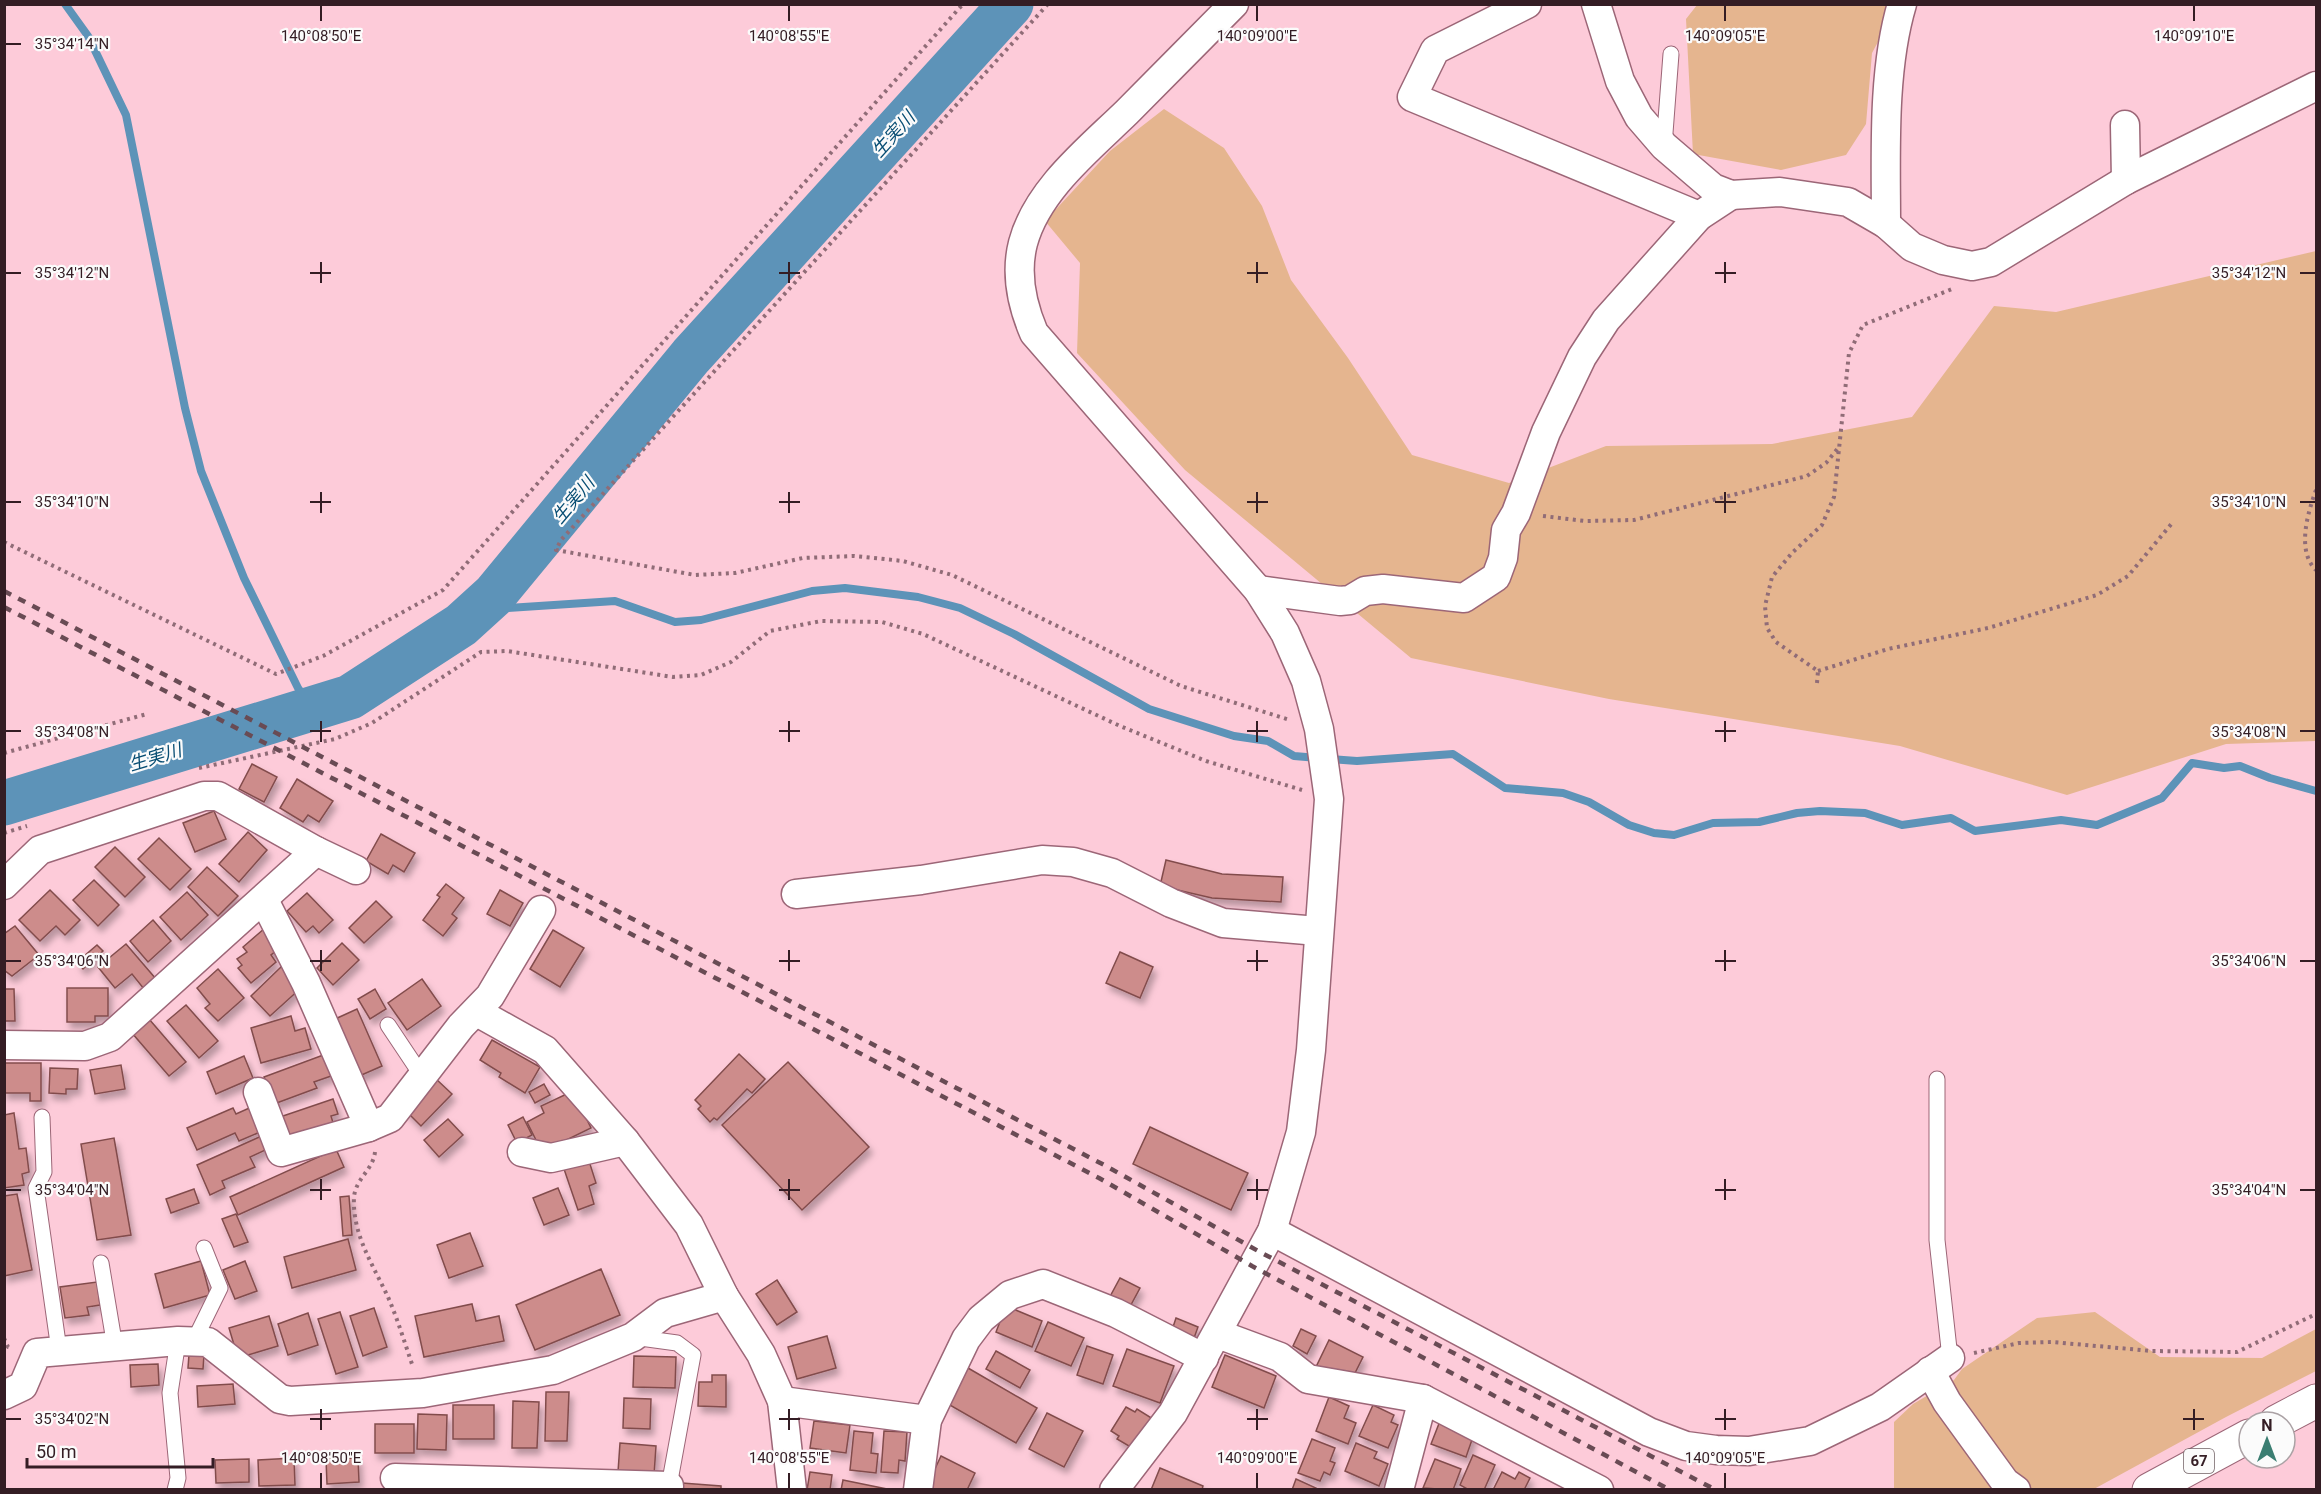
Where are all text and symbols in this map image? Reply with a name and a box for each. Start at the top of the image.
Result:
text: 140°08'50"E [281,27,362,45]
text: 140°08'55"E [749,27,830,45]
text: 140°09'00"E [1217,27,1298,45]
text: 140°09'05"E [1685,27,1766,45]
text: 140°09'10"E [2154,27,2235,45]
text: 35°34'14"N [35,35,109,53]
water label: 生実川 [867,105,920,161]
text: 35°34'12"N [35,264,109,282]
text: 35°34'12"N [2212,264,2286,282]
water label: 生実川 [548,471,600,527]
text: 35°34'10"N [35,493,109,511]
text: 35°34'10"N [2212,493,2286,511]
text: 35°34'08"N [35,723,109,741]
text: 35°34'08"N [2212,723,2286,741]
water label: 生実川 [126,738,186,775]
text: 35°34'06"N [35,952,109,970]
text: 35°34'06"N [2212,952,2286,970]
text: 35°34'04"N [35,1181,109,1199]
text: 35°34'04"N [2212,1181,2286,1199]
text: 35°34'02"N [35,1410,109,1428]
north arrow [2237,1410,2297,1470]
text: N [2261,1416,2273,1435]
scale bar [27,1431,213,1469]
text: 50 m [36,1441,76,1462]
text: 140°08'50"E [281,1449,362,1467]
text: 140°08'55"E [749,1449,830,1467]
text: 140°09'00"E [1217,1449,1298,1467]
text: 140°09'05"E [1685,1449,1766,1467]
road number: 67 [2184,1449,2214,1473]

